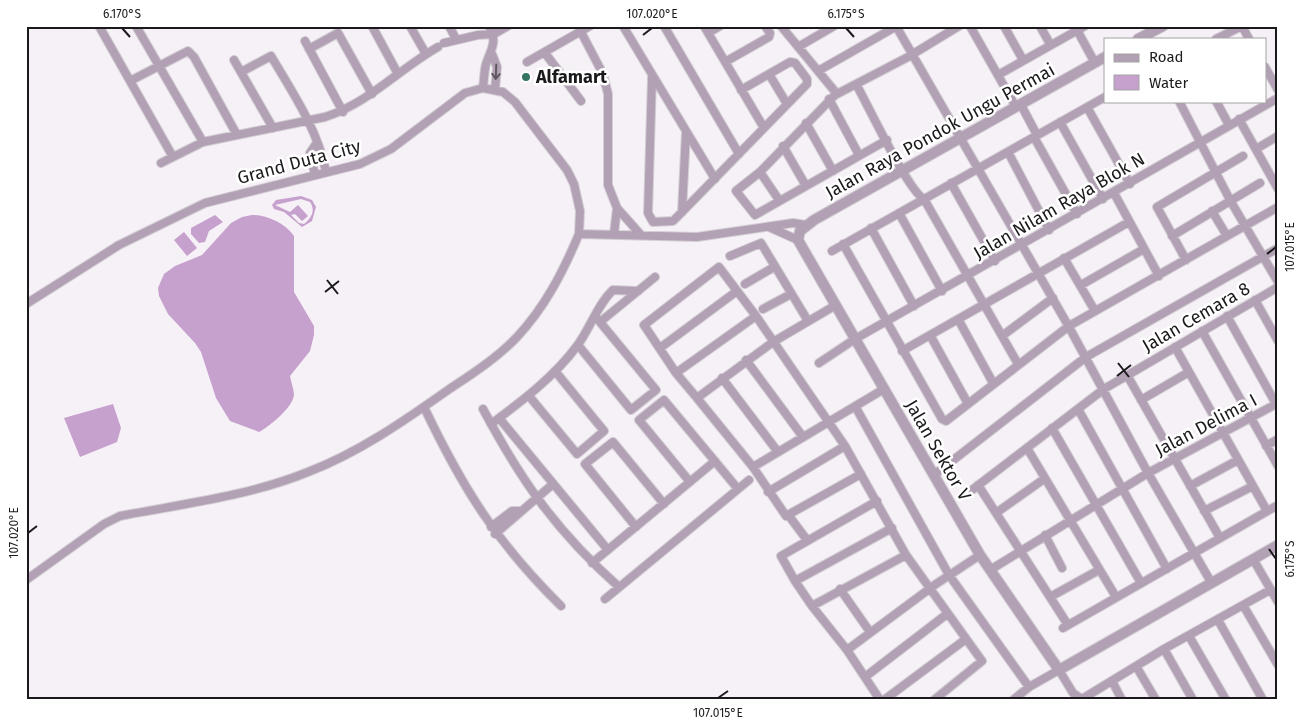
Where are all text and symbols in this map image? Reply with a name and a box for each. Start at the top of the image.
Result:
text: 6.170°S [103,7,141,21]
text: 107.020°E [626,7,678,21]
text: 6.175°S [827,7,865,21]
legend [1104,38,1266,102]
text: Road [1149,48,1184,66]
street label: Jalan Raya Pondok Ungu Permai [821,59,1059,203]
one-way arrow [491,64,501,80]
place label: Alfamart [535,66,608,88]
marker: Alfamart [520,71,532,83]
text: Water [1149,74,1188,92]
street label: Grand Duta City [235,135,363,189]
street label: Jalan Nilam Raya Blok N [969,148,1149,264]
text: 107.015°E [1283,222,1297,272]
street label: Jalan Cemara 8 [1138,277,1254,357]
street label: Jalan Delima I [1151,389,1261,461]
street label: Jalan Sektor V [900,396,976,504]
text: 107.020°E [7,507,21,559]
text: 6.175°S [1283,540,1297,578]
text: 107.015°E [693,706,743,720]

